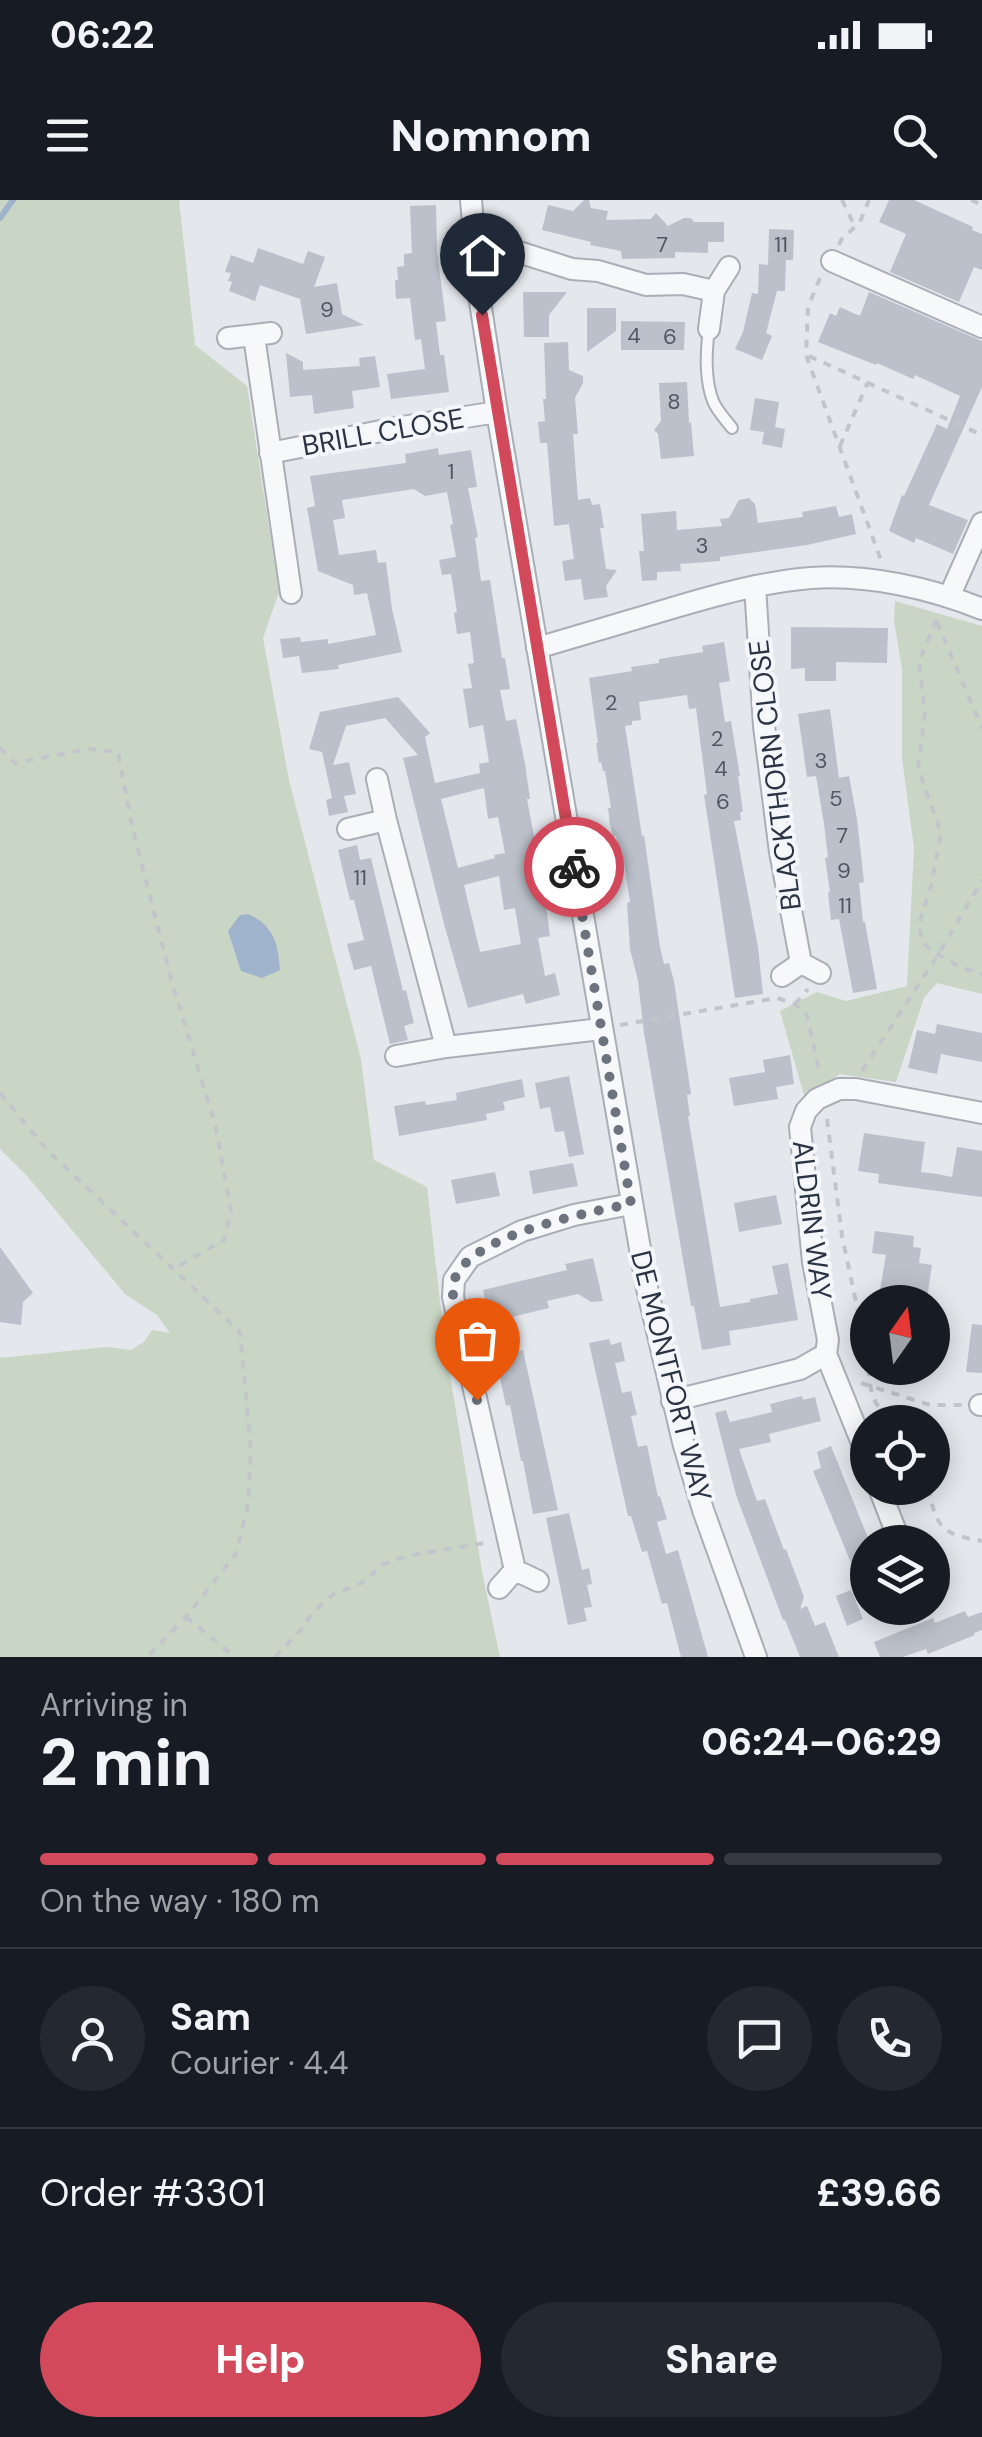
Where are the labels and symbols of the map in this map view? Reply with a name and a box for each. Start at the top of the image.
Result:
pin [440,213,525,316]
house number: 7 [656,230,668,259]
house number: 11 [774,230,788,259]
house number: 9 [320,295,334,324]
house number: 4 [627,321,641,350]
house number: 6 [663,322,677,351]
house number: 8 [667,387,681,416]
street label: BRILL CLOSE [299,400,467,464]
house number: 1 [448,457,454,486]
house number: 3 [695,531,709,560]
street label: BLACKTHORN CLOSE [740,638,810,912]
house number: 2 [605,688,617,717]
house number: 2 [711,724,723,753]
house number: 3 [814,746,828,775]
house number: 4 [714,754,728,783]
house number: 5 [829,784,843,813]
house number: 6 [716,787,730,816]
courier [524,817,624,917]
house number: 7 [836,821,848,850]
house number: 9 [837,856,851,885]
house number: 11 [353,863,367,892]
house number: 11 [838,891,852,920]
street label: ALDRIN WAY [784,1138,840,1302]
street label: DE MONTFORT WAY [622,1247,720,1505]
north arrow [850,1285,950,1385]
pin [435,1298,520,1401]

